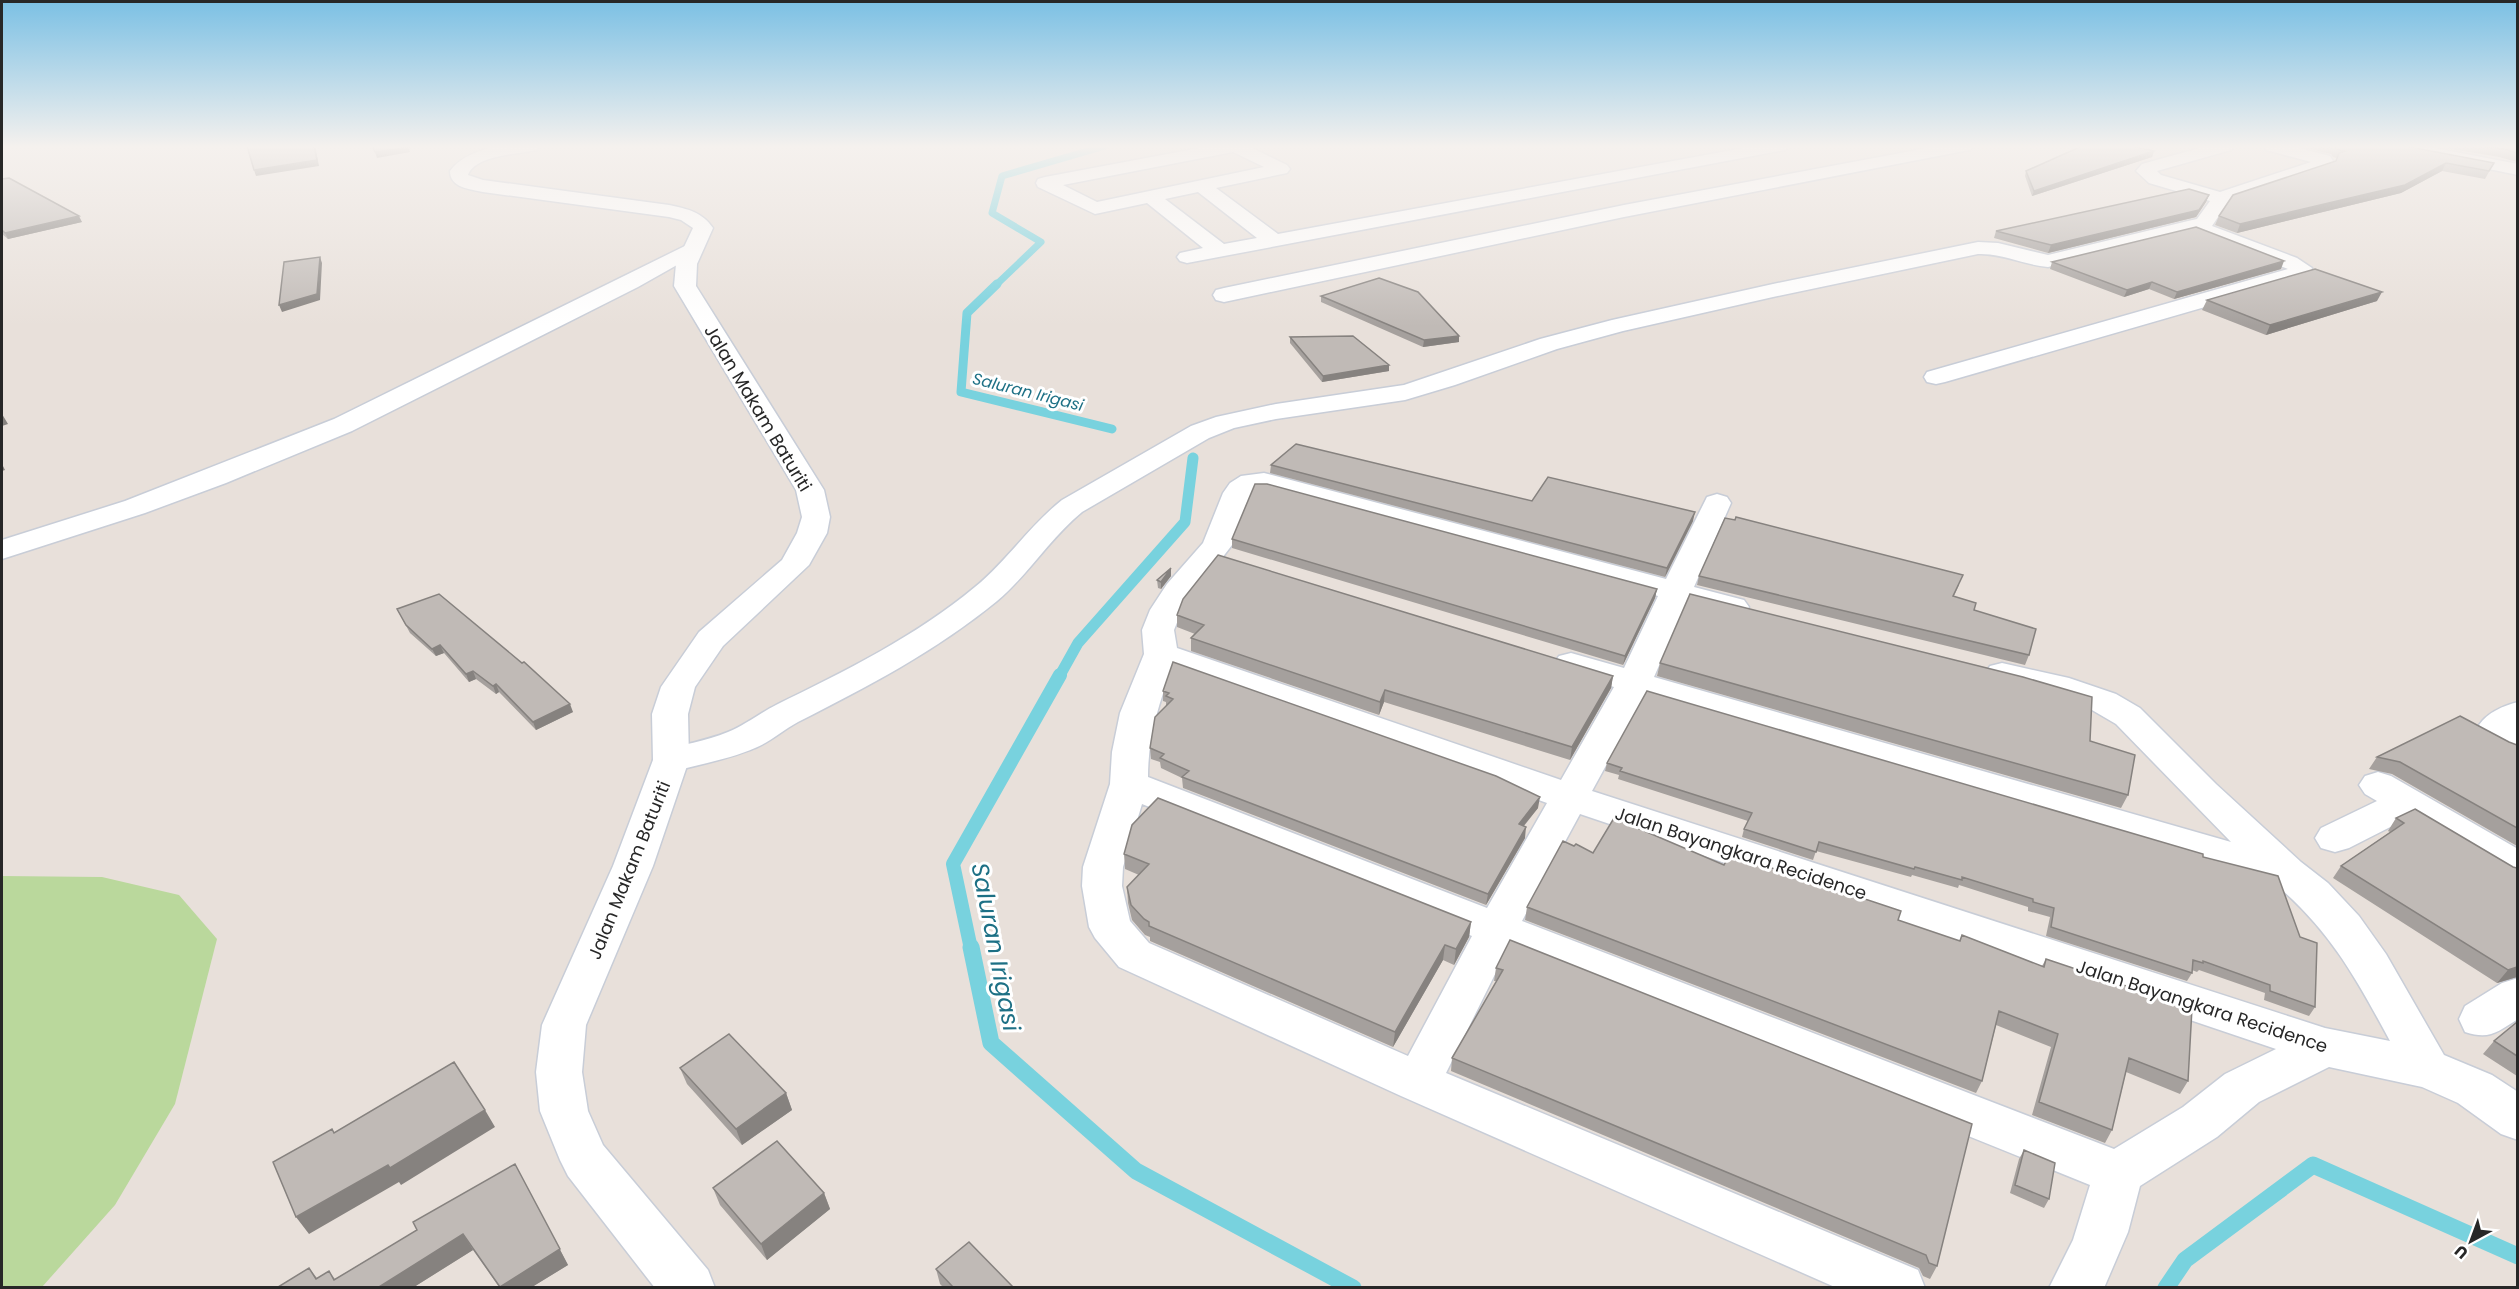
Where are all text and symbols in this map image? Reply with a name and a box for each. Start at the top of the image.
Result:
street label: Jalan Makam Baturiti [698,320,818,496]
water label: Saluran Irigasi [970,367,1087,417]
street label: Jalan Makam Baturiti [582,777,676,963]
street label: Jalan Bayangkara Recidence [1612,800,1870,906]
water label: Saluran Irigasi [964,860,1029,1035]
street label: Jalan Bayangkara Recidence [2073,953,2331,1059]
north arrow [2441,1211,2501,1271]
text: U [2450,1240,2473,1264]

